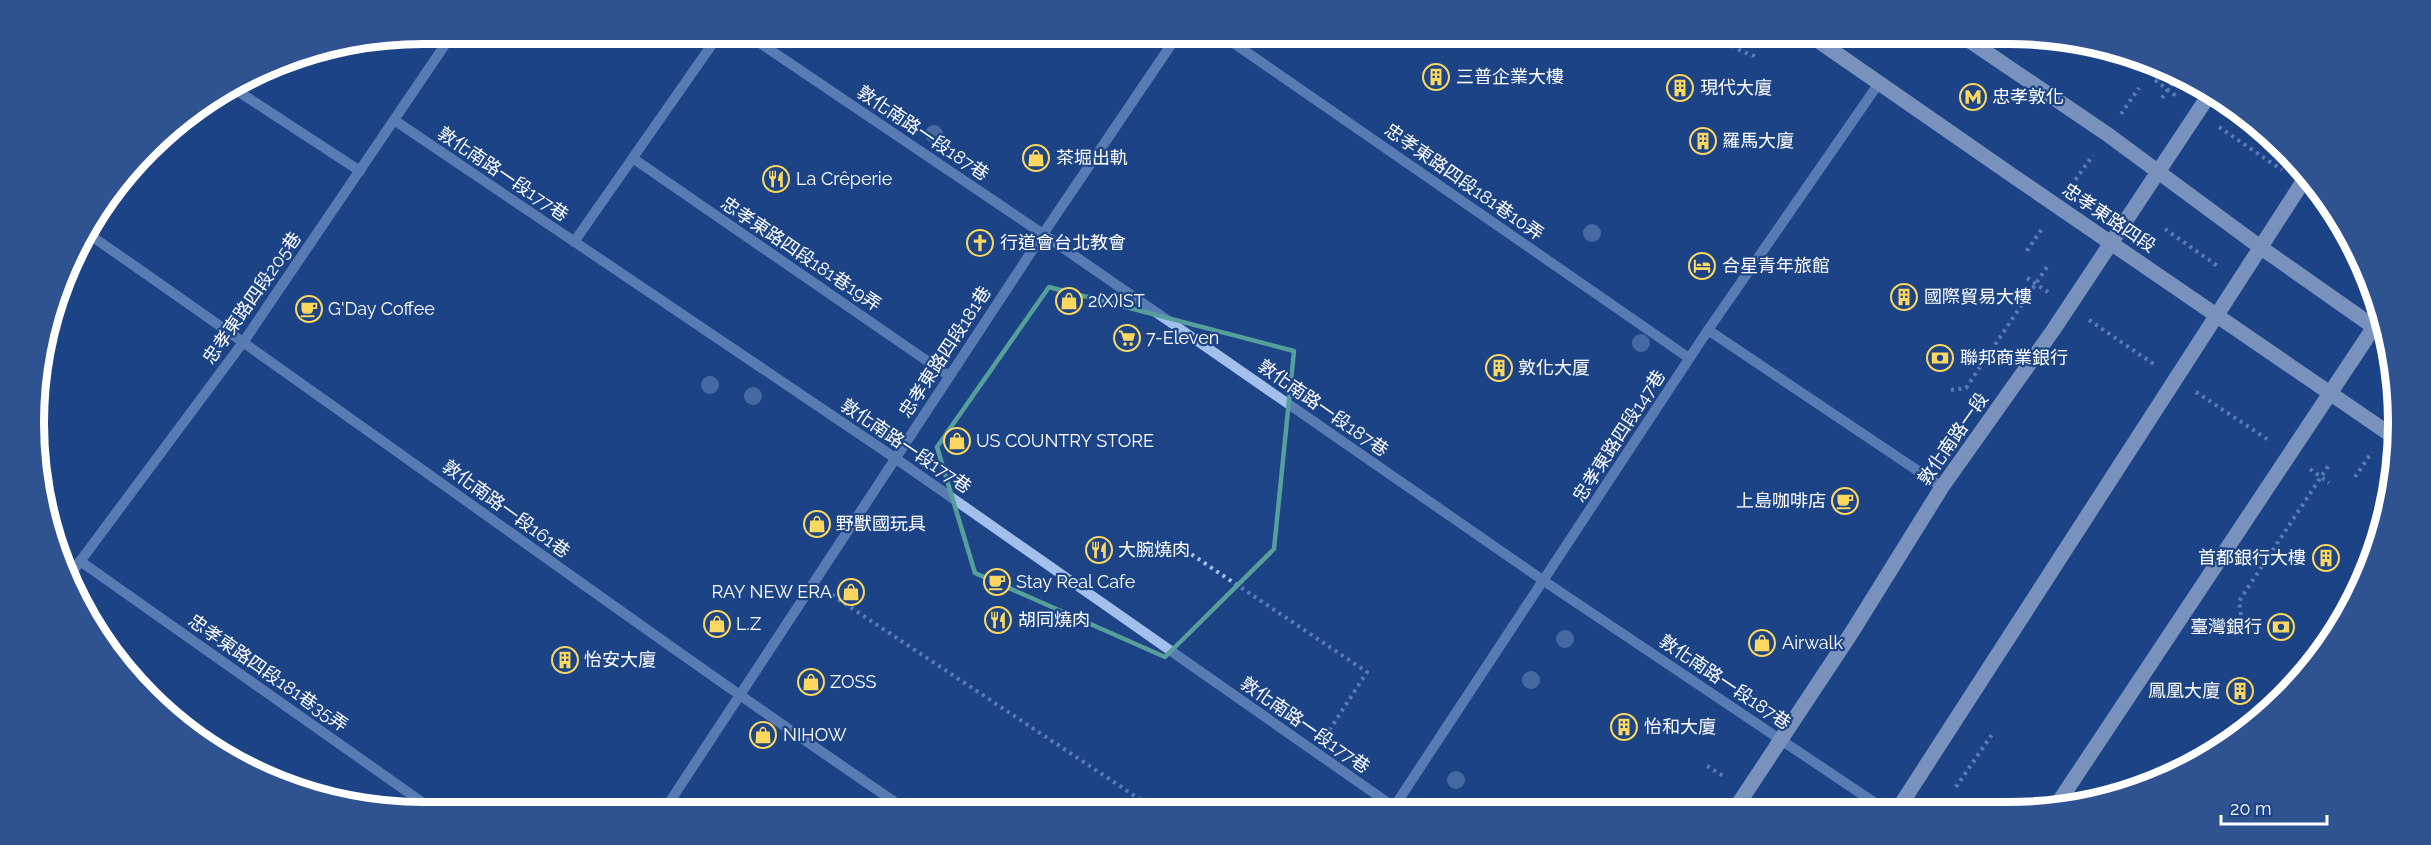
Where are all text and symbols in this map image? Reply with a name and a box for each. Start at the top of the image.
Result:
building icon: 三普企業大樓 [1421,62,1451,92]
place label: 三普企業大樓 [1456,66,1564,87]
building icon: 現代大廈 [1665,73,1695,103]
place label: 現代大廈 [1700,77,1772,98]
street label: 敦化南路一段187巷 [854,81,993,184]
metro station icon: 忠孝敦化 [1958,82,1988,112]
place label: 忠孝敦化 [1992,86,2064,107]
street label: 忠孝東路四段181巷10弄 [1381,119,1548,244]
street label: 敦化南路一段177巷 [434,122,573,225]
building icon: 羅馬大廈 [1688,126,1718,156]
place label: 羅馬大廈 [1722,130,1794,151]
shop icon: 茶堀出軌 [1021,143,1051,173]
place label: 茶堀出軌 [1056,147,1128,168]
restaurant icon: La Crêperie [761,164,791,194]
place label: La Crêperie [796,168,893,189]
street label: 忠孝東路四段 [2059,179,2160,256]
street label: 忠孝東路四段181巷19弄 [717,192,885,315]
street label: 忠孝東路四段205巷 [198,228,305,368]
church icon: 行道會台北教會 [965,228,995,258]
place label: 行道會台北教會 [1000,232,1126,253]
hotel icon: 合星青年旅館 [1687,251,1717,281]
place label: 合星青年旅館 [1722,255,1830,276]
street label: 忠孝東路四段181巷 [894,282,995,421]
building icon: 國際貿易大樓 [1889,282,1919,312]
shop icon: 2(X)IST [1054,286,1084,316]
place label: 國際貿易大樓 [1924,286,2032,307]
place label: 2(X)IST [1088,290,1145,311]
cafe icon: G'Day Coffee [294,294,324,324]
place label: G'Day Coffee [328,298,435,319]
supermarket icon: 7-Eleven [1112,323,1142,353]
place label: 7-Eleven [1146,327,1219,348]
bank icon: 聯邦商業銀行 [1925,343,1955,373]
place label: 聯邦商業銀行 [1960,347,2068,368]
building icon: 敦化大厦 [1484,353,1514,383]
street label: 敦化南路一段187巷 [1254,355,1392,460]
place label: 敦化大厦 [1518,357,1590,378]
street label: 忠孝東路四段147巷 [1568,366,1669,506]
street label: 敦化南路一段 [1913,388,1992,489]
street label: 敦化南路一段177巷 [837,394,976,497]
shop icon: US COUNTRY STORE [942,426,972,456]
place label: US COUNTRY STORE [976,430,1154,451]
street label: 敦化南路一段161巷 [439,455,574,562]
cafe icon: 上島咖啡店 [1830,486,1860,516]
place label: 上島咖啡店 [1736,490,1826,511]
shop icon: 野獸國玩具 [802,509,832,539]
place label: 野獸國玩具 [836,513,926,534]
restaurant icon: 大腕燒肉 [1084,535,1114,565]
place label: 大腕燒肉 [1118,539,1190,560]
building icon: 首都銀行大樓 [2311,543,2341,573]
place label: 首都銀行大樓 [2198,547,2306,568]
cafe icon: Stay Real Cafe [982,567,1012,597]
place label: Stay Real Cafe [1016,571,1136,592]
shop icon: RAY NEW ERA [836,577,866,607]
place label: RAY NEW ERA [711,581,832,602]
restaurant icon: 胡同燒肉 [983,605,1013,635]
shop icon: L.Z [702,609,732,639]
place label: 胡同燒肉 [1018,609,1090,630]
street label: 忠孝東路四段181巷35弄 [185,610,352,736]
bank icon: 臺灣銀行 [2266,612,2296,642]
place label: L.Z [736,613,761,634]
place label: 臺灣銀行 [2190,616,2262,637]
shop icon: Airwalk [1747,628,1777,658]
street label: 敦化南路一段187巷 [1656,630,1795,733]
place label: Airwalk [1782,632,1844,653]
building icon: 怡安大廈 [550,645,580,675]
place label: 怡安大廈 [584,649,656,670]
shop icon: ZOSS [796,667,826,697]
place label: ZOSS [830,671,876,692]
street label: 敦化南路一段177巷 [1237,672,1374,777]
building icon: 鳳凰大廈 [2225,676,2255,706]
place label: 鳳凰大廈 [2148,680,2220,701]
building icon: 怡和大廈 [1609,712,1639,742]
place label: 怡和大廈 [1644,716,1716,737]
shop icon: NIHOW [748,720,778,750]
place label: NIHOW [783,724,847,745]
scale bar [2221,788,2328,826]
text: 20 m [2230,798,2272,819]

